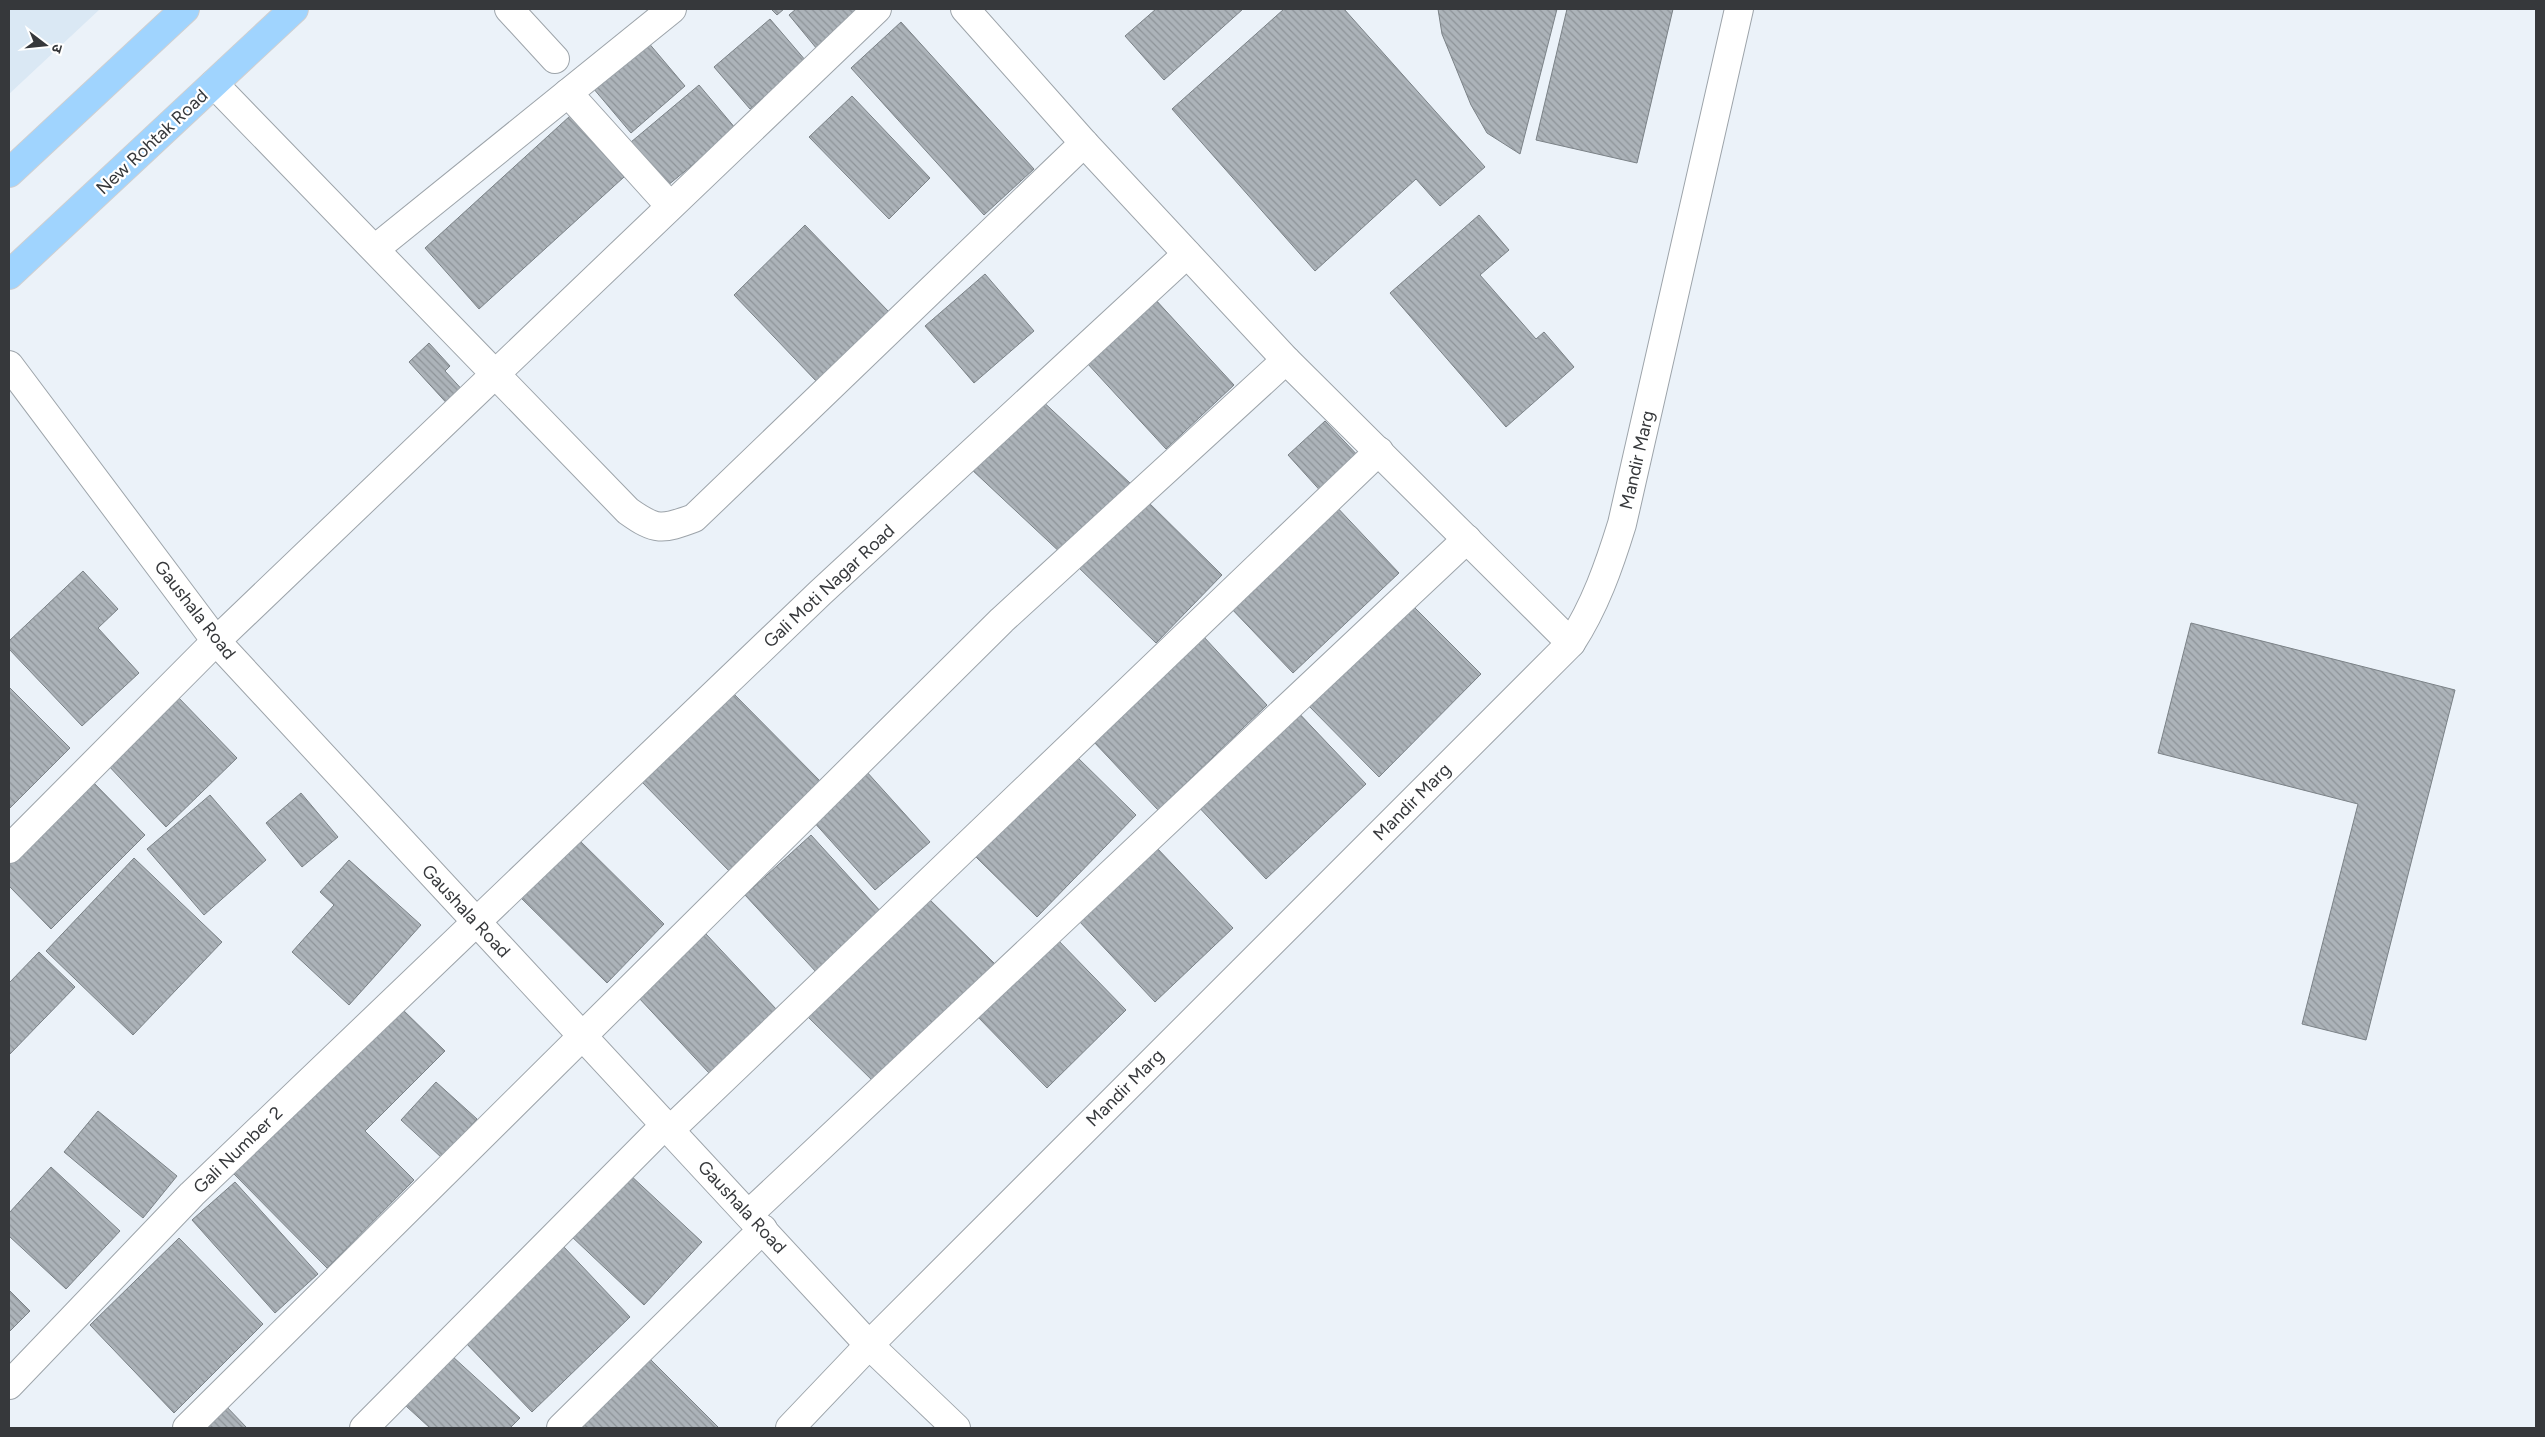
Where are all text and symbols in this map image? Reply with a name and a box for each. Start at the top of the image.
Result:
north arrow [20,20,70,70]
text: उ [47,42,66,55]
street label: New Rohtak Road [92,85,212,199]
street label: Mandir Marg [1615,408,1659,512]
street label: Gali Moti Nagar Road [759,520,899,652]
street label: Gaushala Road [150,556,240,664]
street label: Mandir Marg [1369,759,1455,845]
street label: Gaushala Road [417,860,515,962]
street label: Mandir Marg [1082,1045,1168,1131]
street label: Gali Number 2 [189,1102,287,1198]
street label: Gaushala Road [693,1156,791,1258]

